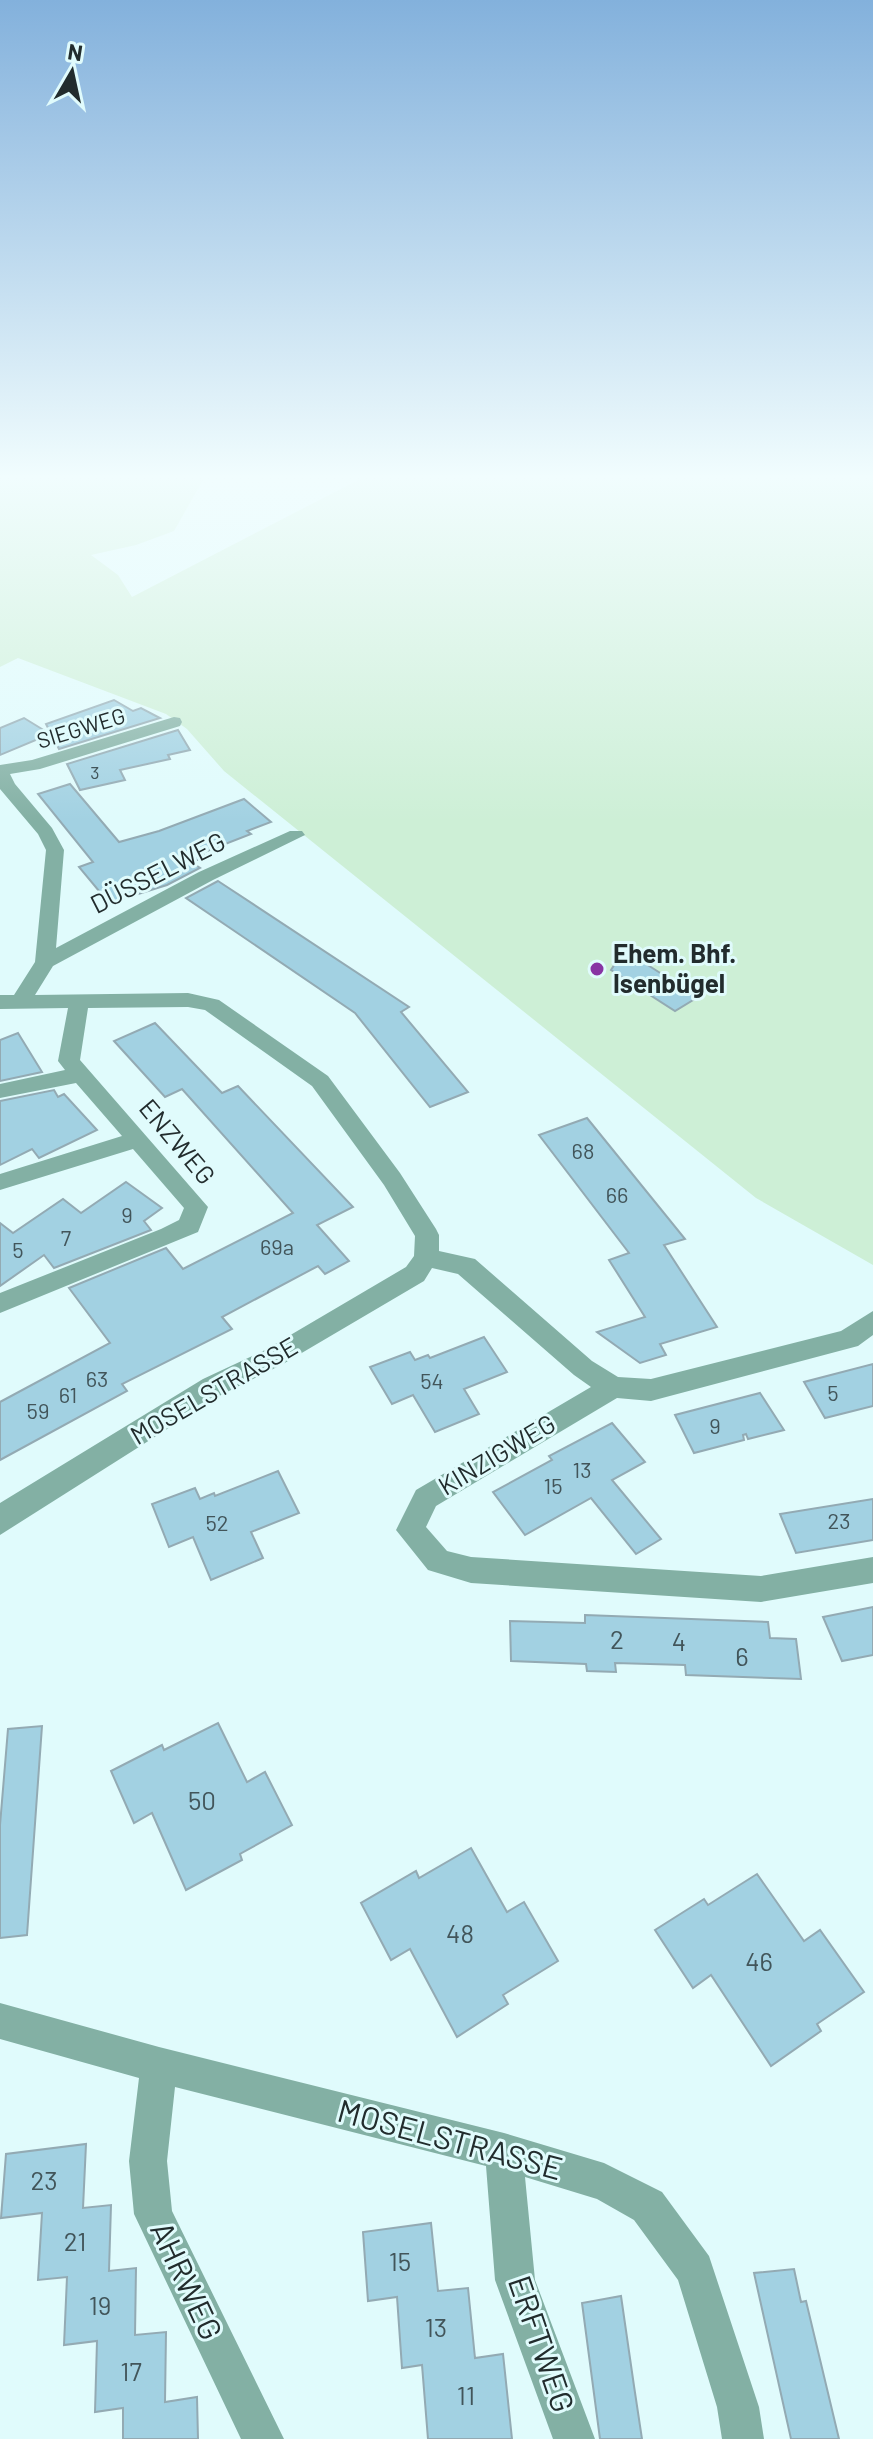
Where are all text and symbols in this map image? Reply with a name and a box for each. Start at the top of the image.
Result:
north arrow [32,32,112,112]
text: N [66,37,85,65]
street label: SIEGWEG [33,701,128,753]
house number: 3 [90,761,100,783]
street label: DÜSSELWEG [85,824,230,919]
place label: Ehem. Bhf. Isenbügel [613,937,736,998]
marker: Ehem. Bhf. Isenbügel [588,960,606,978]
street label: ENZWEG [134,1092,223,1190]
house number: 68 [572,1137,594,1163]
house number: 66 [606,1181,628,1207]
house number: 9 [121,1201,133,1227]
house number: 7 [61,1224,71,1250]
house number: 69a [260,1233,294,1259]
house number: 5 [12,1236,24,1262]
street label: MOSELSTRASSE [124,1329,302,1450]
house number: 63 [86,1365,108,1391]
house number: 54 [420,1367,444,1393]
house number: 5 [827,1379,839,1405]
house number: 61 [59,1381,77,1407]
house number: 59 [27,1397,49,1423]
street label: KINZIGWEG [432,1407,560,1501]
house number: 9 [709,1412,721,1438]
house number: 13 [572,1456,592,1482]
house number: 15 [543,1472,563,1498]
house number: 23 [828,1507,851,1533]
house number: 52 [205,1509,229,1535]
house number: 2 [610,1623,624,1654]
house number: 4 [672,1625,686,1656]
house number: 6 [735,1640,749,1671]
house number: 50 [188,1784,216,1815]
house number: 48 [446,1917,474,1948]
house number: 46 [745,1945,773,1976]
street label: MOSELSTRASSE [334,2090,567,2186]
house number: 23 [30,2164,58,2195]
street label: AHRWEG [144,2215,232,2345]
house number: 21 [64,2225,86,2256]
house number: 15 [389,2245,411,2276]
street label: ERFTWEG [502,2270,584,2417]
house number: 19 [89,2289,111,2320]
house number: 13 [425,2311,447,2342]
house number: 17 [120,2355,142,2386]
house number: 11 [457,2379,475,2410]

